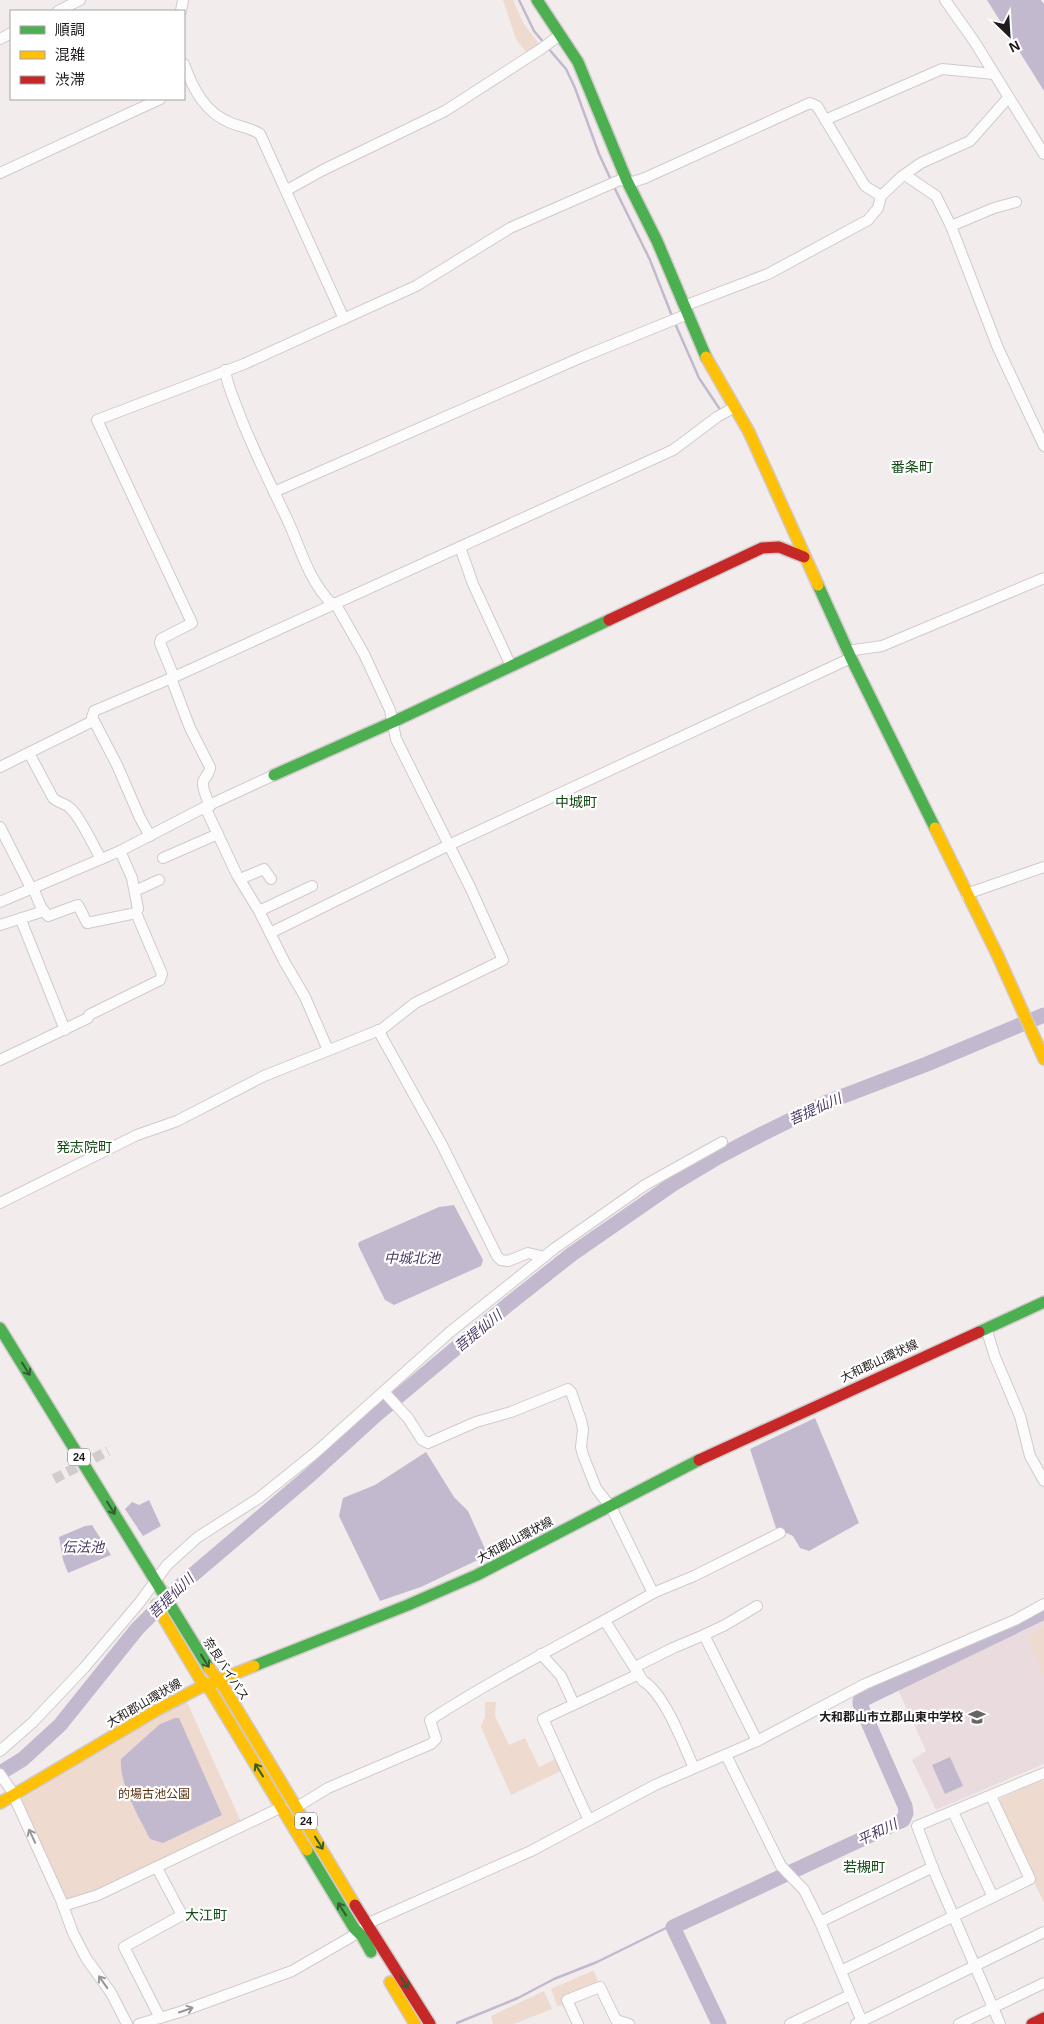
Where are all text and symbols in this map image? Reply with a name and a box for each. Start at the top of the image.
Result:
legend [10,10,185,100]
north arrow [984,10,1034,60]
text: 順調 [55,21,85,38]
text: N [1007,37,1022,56]
text: 混雑 [55,46,85,63]
text: 渋滞 [55,71,85,88]
district label: 番条町 [891,459,933,475]
district label: 中城町 [555,794,597,810]
water label: 菩提仙川 [786,1089,846,1128]
district label: 発志院町 [56,1139,112,1155]
water label: 中城北池 [384,1250,442,1266]
water label: 菩提仙川 [451,1306,506,1355]
street label: 大和郡山環状線 [838,1337,920,1385]
one-way arrow [21,1362,31,1376]
road number: 24 [68,1448,90,1465]
one-way arrow [106,1500,116,1514]
street label: 大和郡山環状線 [475,1514,555,1566]
water label: 伝法池 [62,1539,106,1555]
water label: 菩提仙川 [145,1569,198,1621]
street label: 奈良バイパス [201,1635,251,1703]
one-way arrow [200,1654,210,1668]
street label: 大和郡山環状線 [104,1676,184,1730]
school or university icon: 大和郡山市立郡山東中学校 [967,1707,987,1727]
place label: 大和郡山市立郡山東中学校 [819,1710,963,1724]
one-way arrow [254,1763,264,1777]
park label: 的場古池公園 [118,1787,190,1801]
road number: 24 [295,1812,317,1830]
water label: 平和川 [855,1815,901,1848]
one-way arrow [27,1829,37,1844]
one-way arrow [314,1836,324,1850]
district label: 若槻町 [843,1859,885,1875]
one-way arrow [337,1903,347,1917]
district label: 大江町 [185,1907,227,1923]
one-way arrow [399,1974,409,1988]
one-way arrow [98,1975,108,1989]
one-way arrow [178,2005,193,2014]

